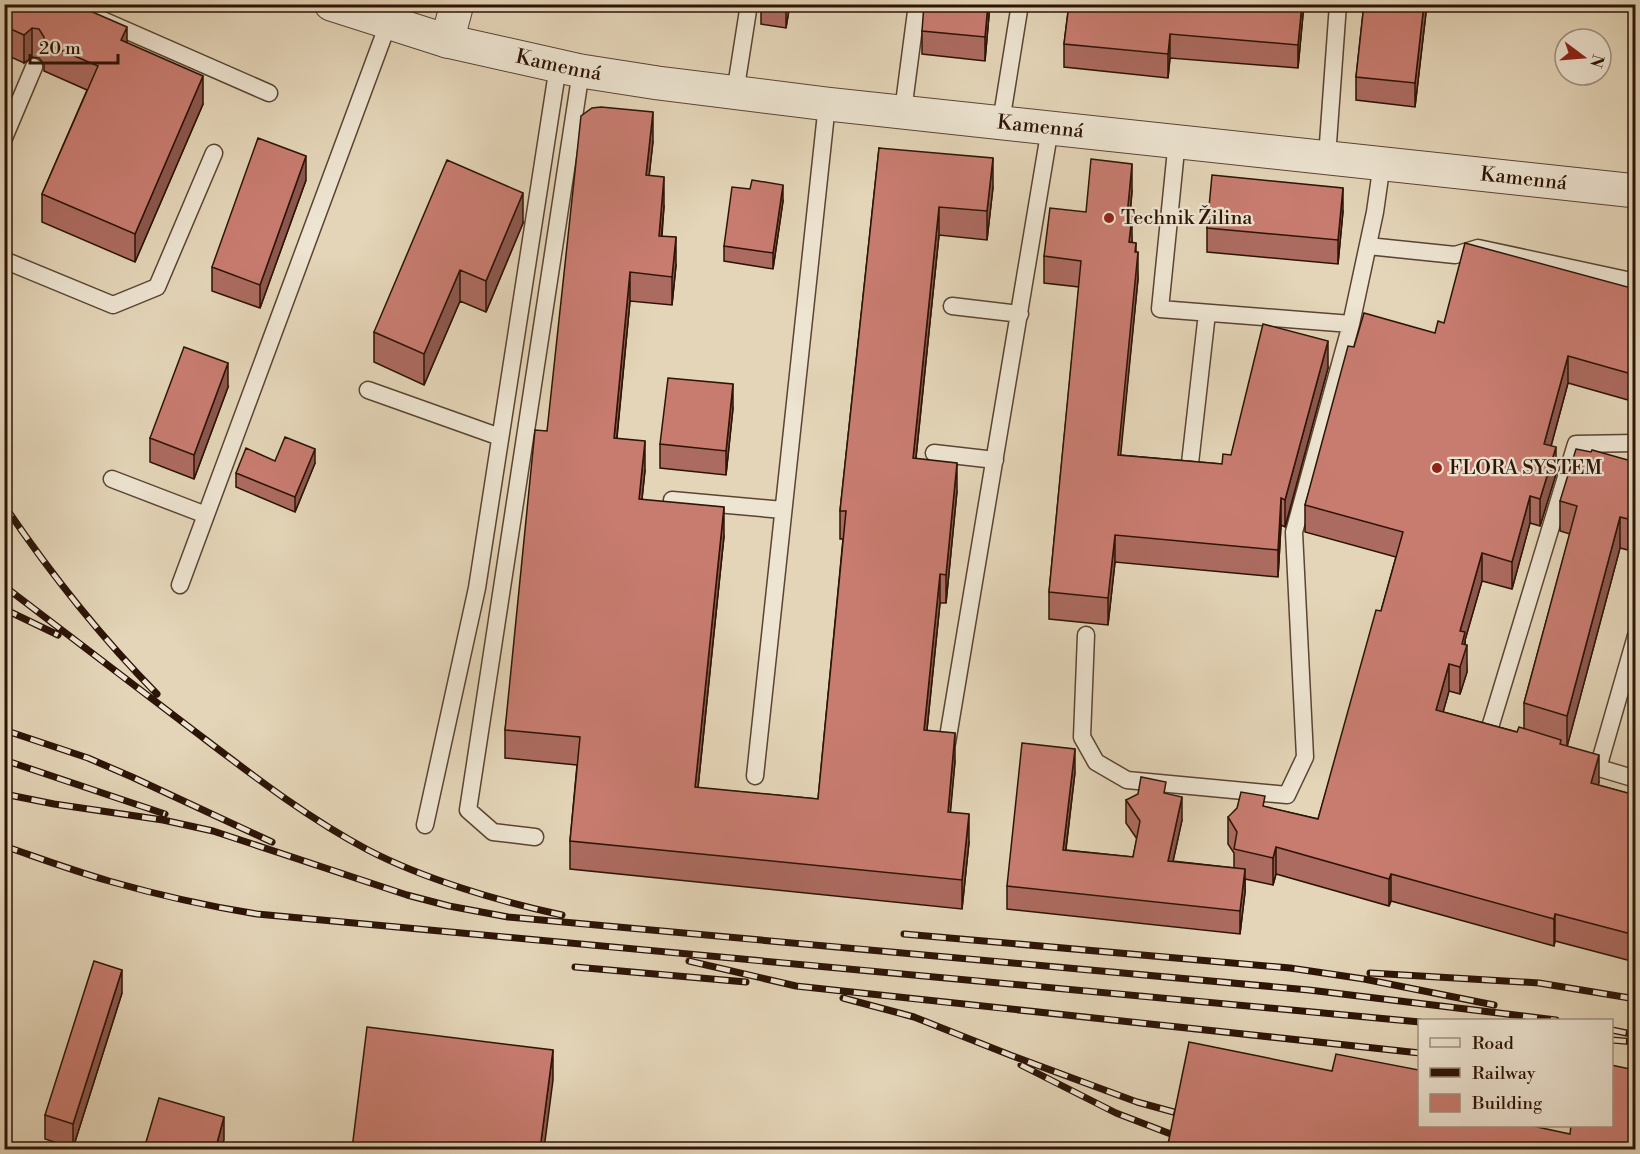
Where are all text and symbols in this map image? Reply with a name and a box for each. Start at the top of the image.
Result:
scale bar [30,27,118,65]
north arrow [1553,27,1613,87]
text: 20 m [39,37,81,60]
street label: Kamenná [513,44,604,87]
text: N [1585,52,1608,70]
street label: Kamenná [996,110,1086,144]
street label: Kamenná [1479,162,1569,196]
place label: Technik Žilina [1121,205,1253,231]
marker: Technik Žilina [1102,211,1116,225]
place label: FLORA SYSTEM [1449,456,1603,481]
marker: FLORA SYSTEM [1430,461,1444,475]
legend [1418,1019,1613,1127]
text: Road [1472,1032,1515,1055]
text: Railway [1472,1062,1536,1085]
text: Building [1471,1092,1543,1115]

